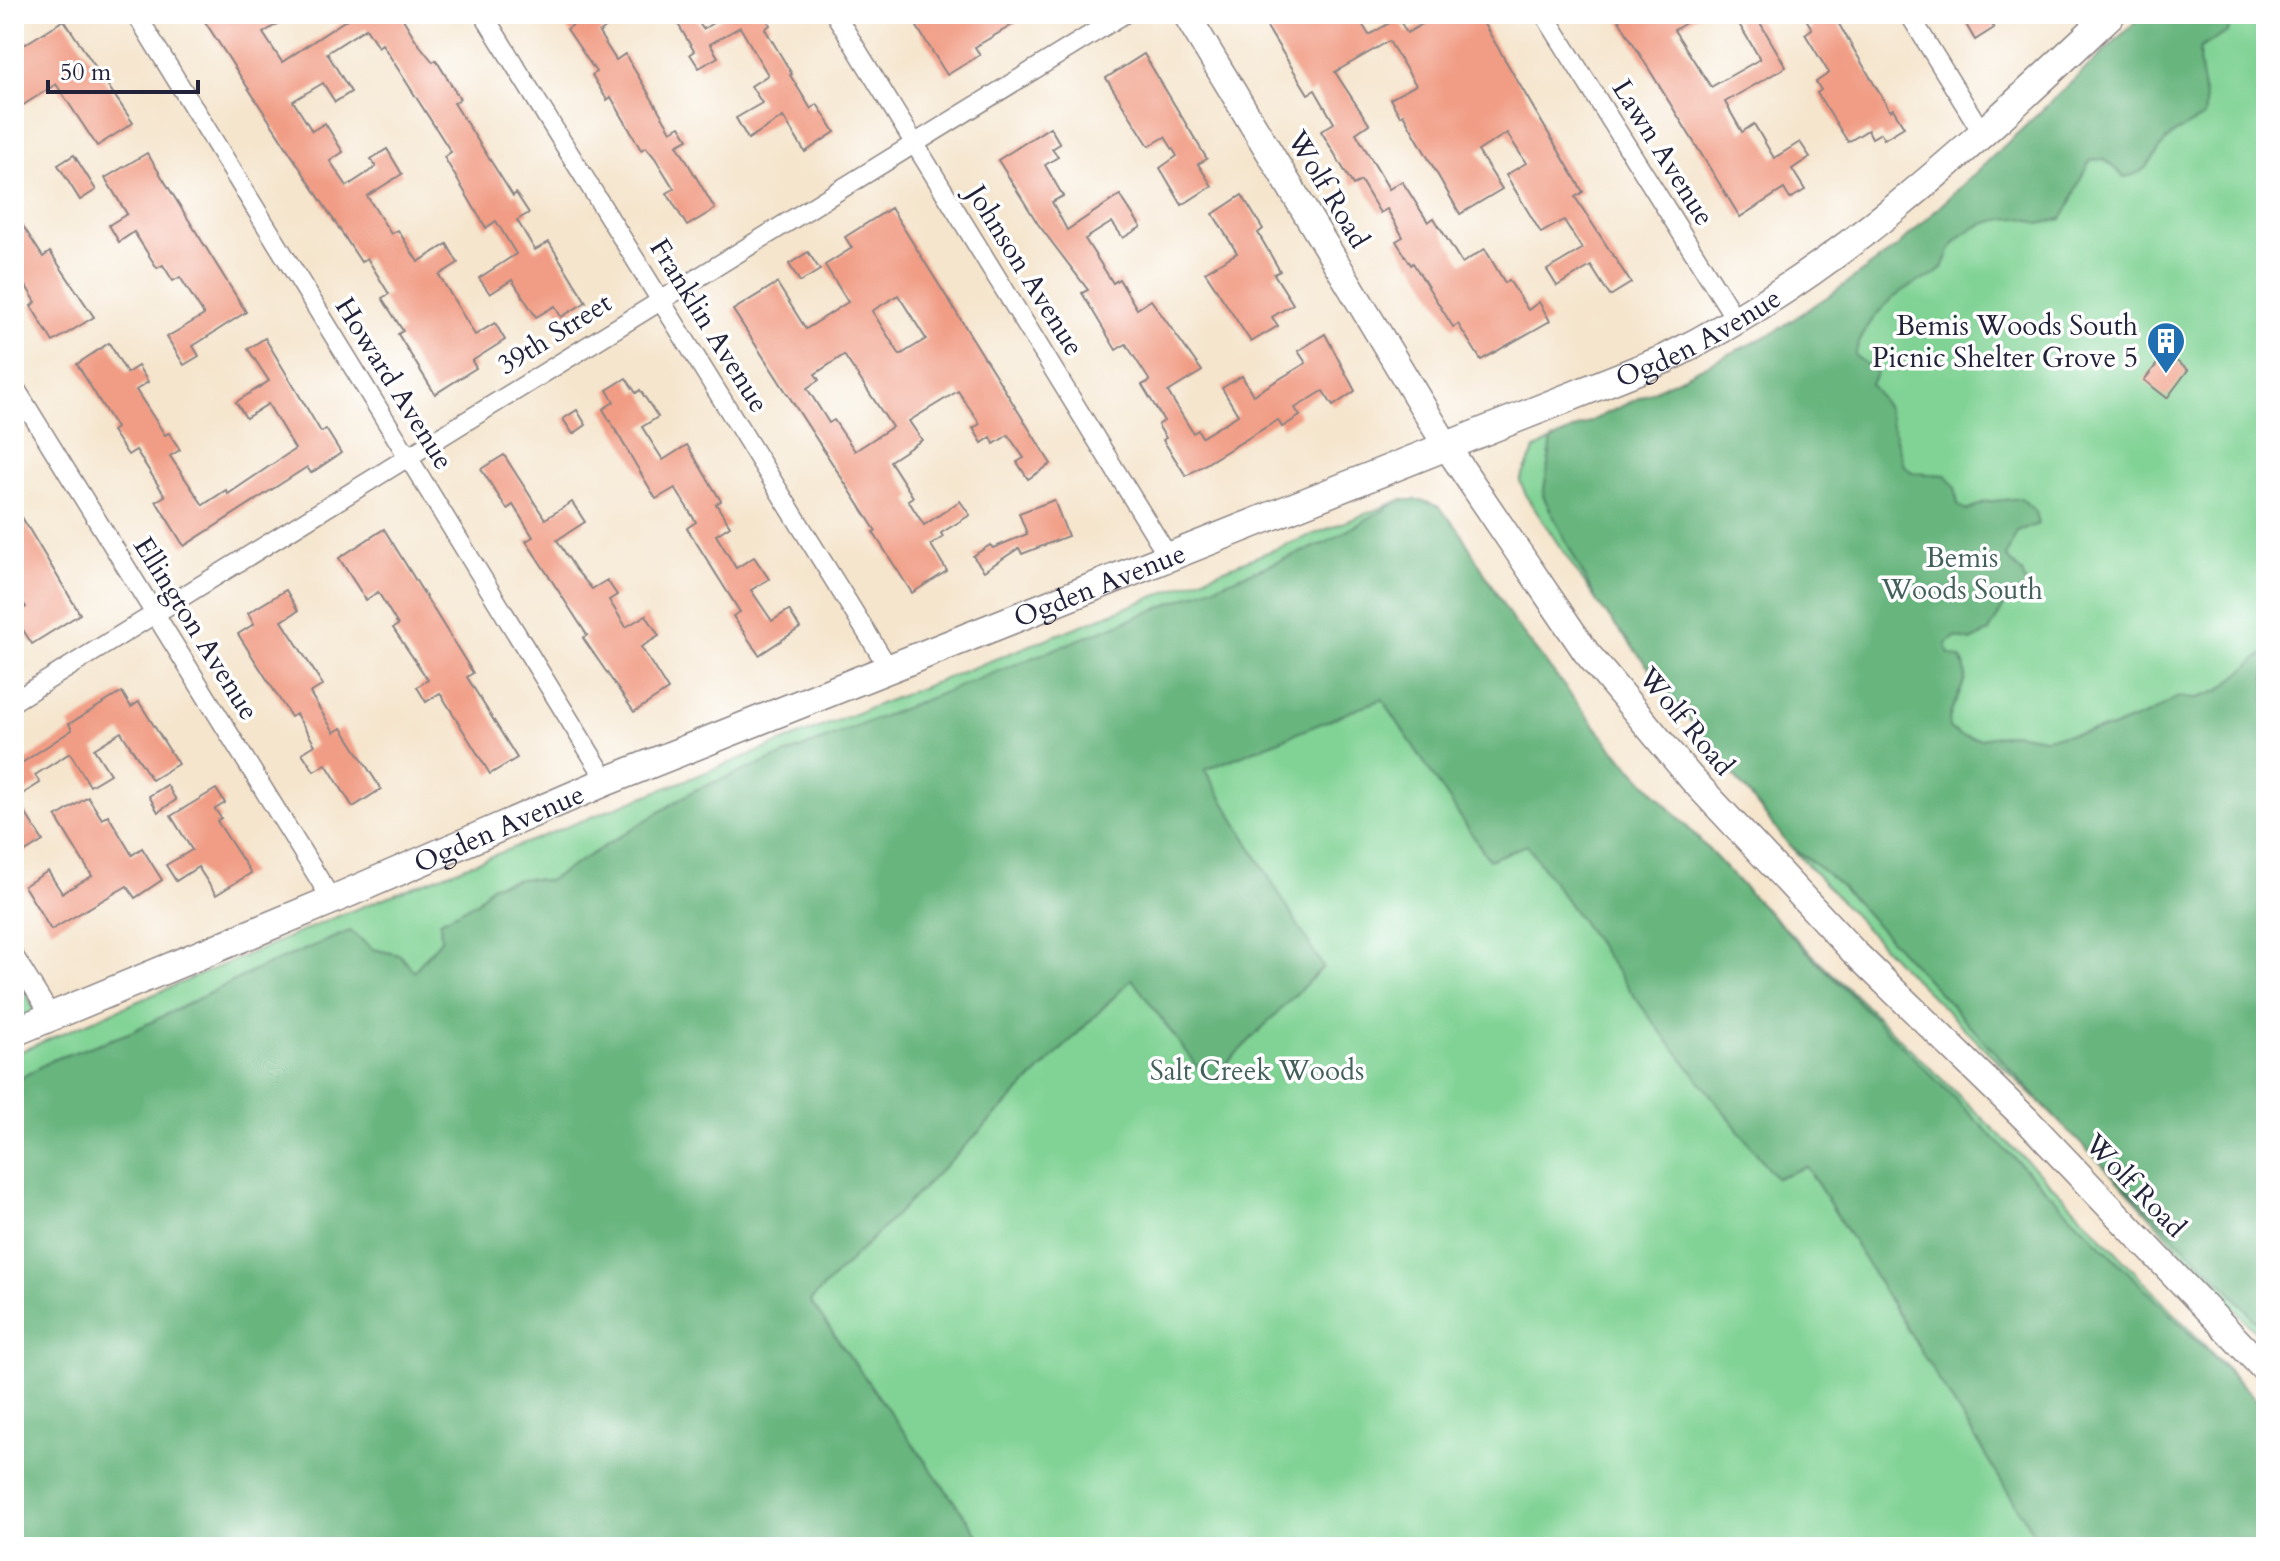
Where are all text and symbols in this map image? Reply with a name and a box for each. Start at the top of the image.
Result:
scale bar [48,44,198,94]
text: 50 m [60,56,112,89]
street label: Lawn Avenue [1603,72,1723,233]
street label: Wolf Road [1278,123,1378,255]
street label: Johnson Avenue [955,175,1093,363]
street label: Franklin Avenue [640,231,778,420]
street label: Ogden Avenue [1610,279,1788,397]
street label: 39th Street [490,284,619,384]
street label: Howard Avenue [326,290,462,477]
place label: Bemis Woods South Picnic Shelter Grove 5 [1872,307,2138,377]
building icon: Bemis Woods South Picnic Shelter Grove 5 [2145,320,2187,375]
street label: Ellington Avenue [125,530,268,727]
street label: Ogden Avenue [1008,534,1191,637]
park label: Bemis Woods South [1880,539,2043,609]
street label: Wolf Road [1629,659,1743,784]
street label: Ogden Avenue [408,775,590,882]
park label: Salt Creek Woods [1150,1052,1364,1090]
street label: Wolf Road [2075,1125,2194,1246]

